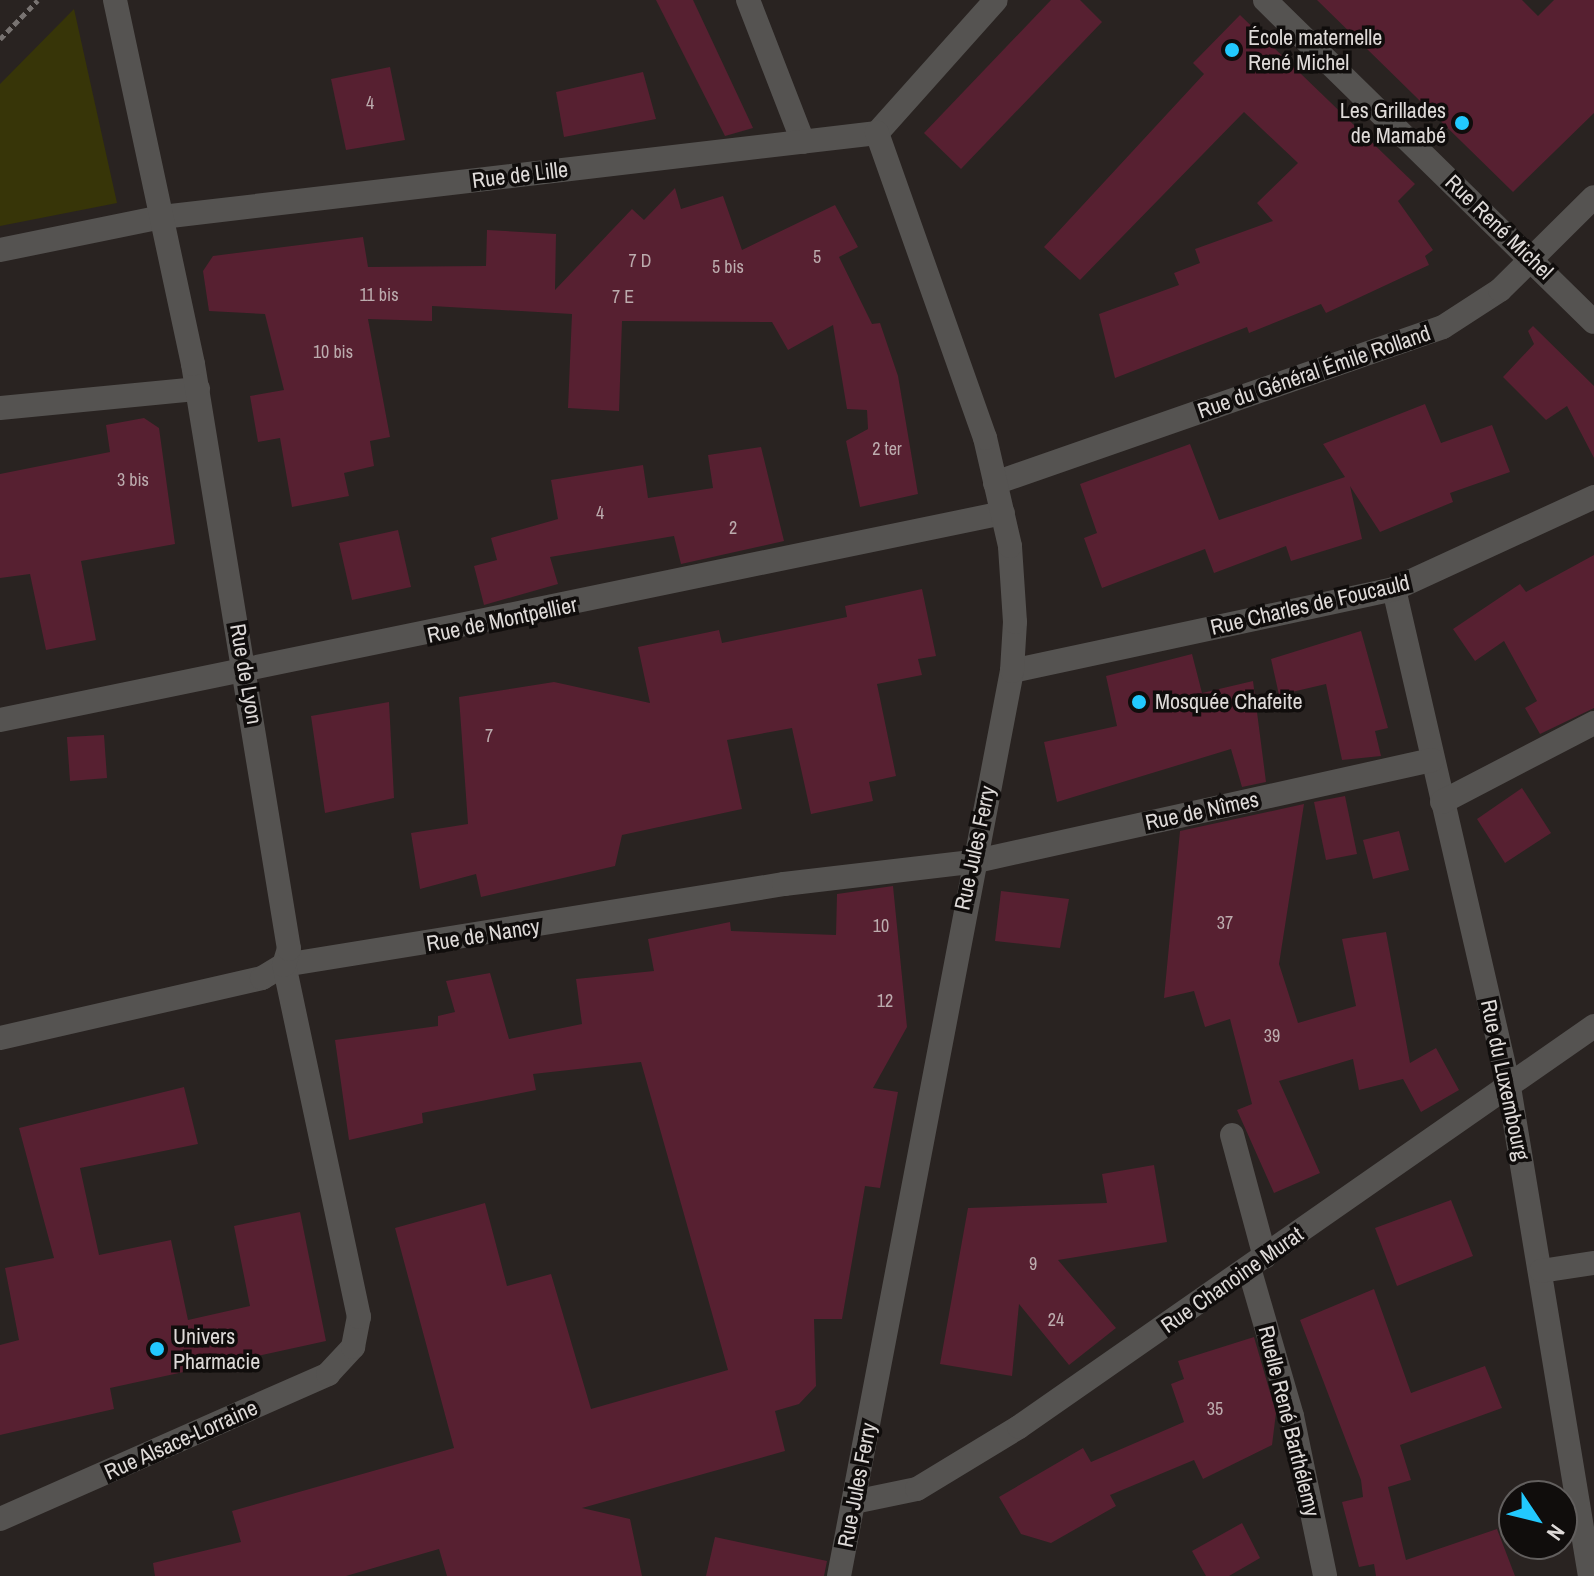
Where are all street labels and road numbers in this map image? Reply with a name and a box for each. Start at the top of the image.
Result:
street label: Rue de Lille [471,156,569,194]
street label: Rue René Michel [1440,169,1558,285]
street label: Rue du Général Émile Rolland [1194,320,1434,424]
street label: Rue Charles de Foucauld [1208,569,1412,641]
street label: Rue de Montpellier [425,591,579,649]
street label: Rue de Lyon [224,622,268,726]
street label: Rue Jules Ferry [949,783,1001,913]
street label: Rue de Nîmes [1143,786,1261,836]
street label: Rue de Nancy [424,913,542,957]
street label: Rue du Luxembourg [1475,997,1535,1163]
street label: Rue Chanoine Murat [1156,1221,1308,1339]
street label: Ruelle René Barthélemy [1253,1323,1325,1519]
street label: Rue Alsace-Lorraine [100,1394,262,1486]
street label: Rue Jules Ferry [832,1420,882,1550]

